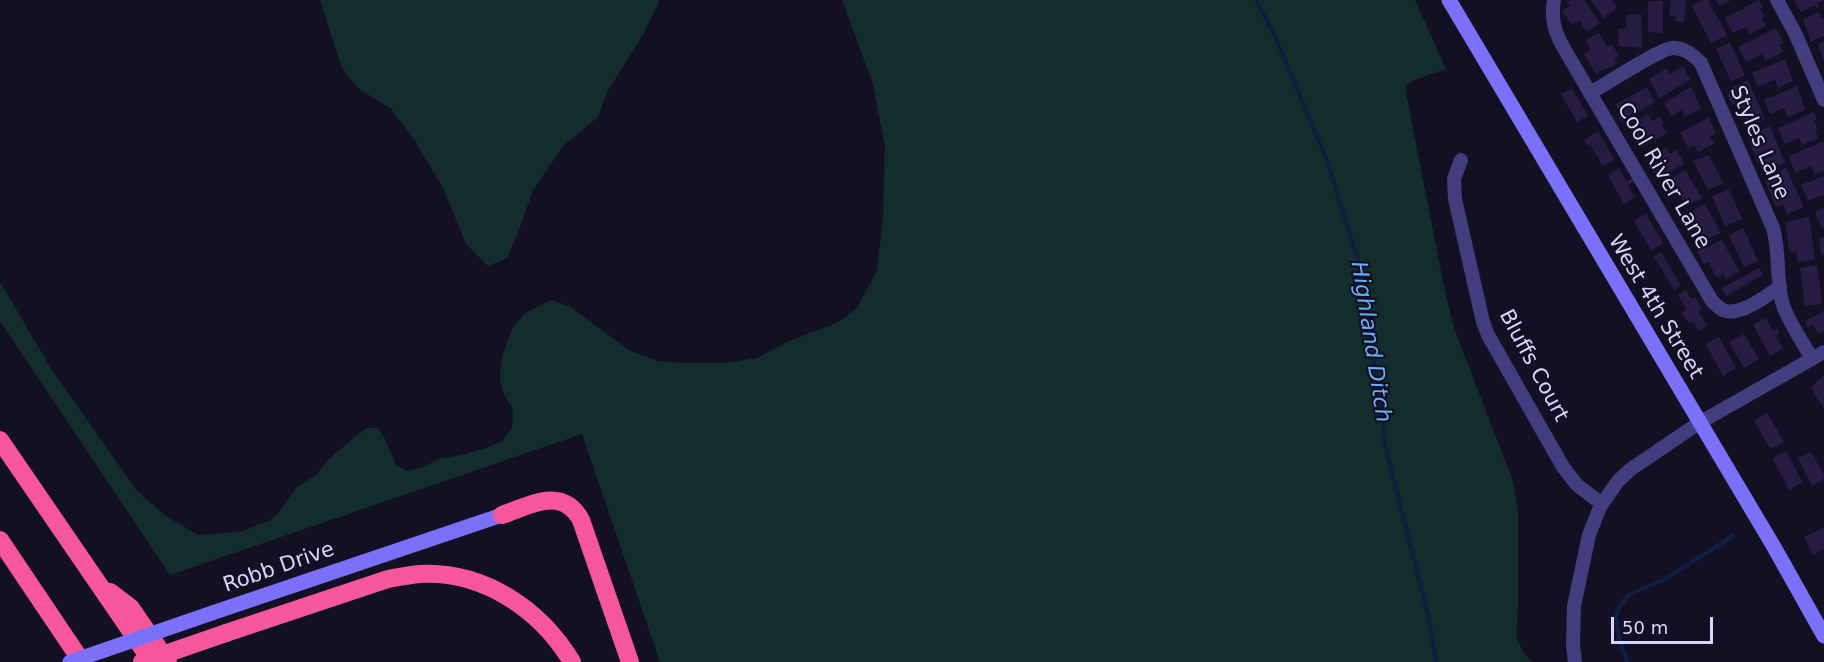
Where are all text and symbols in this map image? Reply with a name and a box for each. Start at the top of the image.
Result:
street label: Styles Lane [1724,82,1794,204]
street label: Cool River Lane [1611,98,1715,254]
street label: West 4th Street [1602,230,1708,384]
water label: Highland Ditch [1344,260,1396,424]
street label: Bluffs Court [1493,306,1573,426]
street label: Robb Drive [220,537,338,599]
scale bar [1614,605,1716,643]
text: 50 m [1622,617,1668,638]

